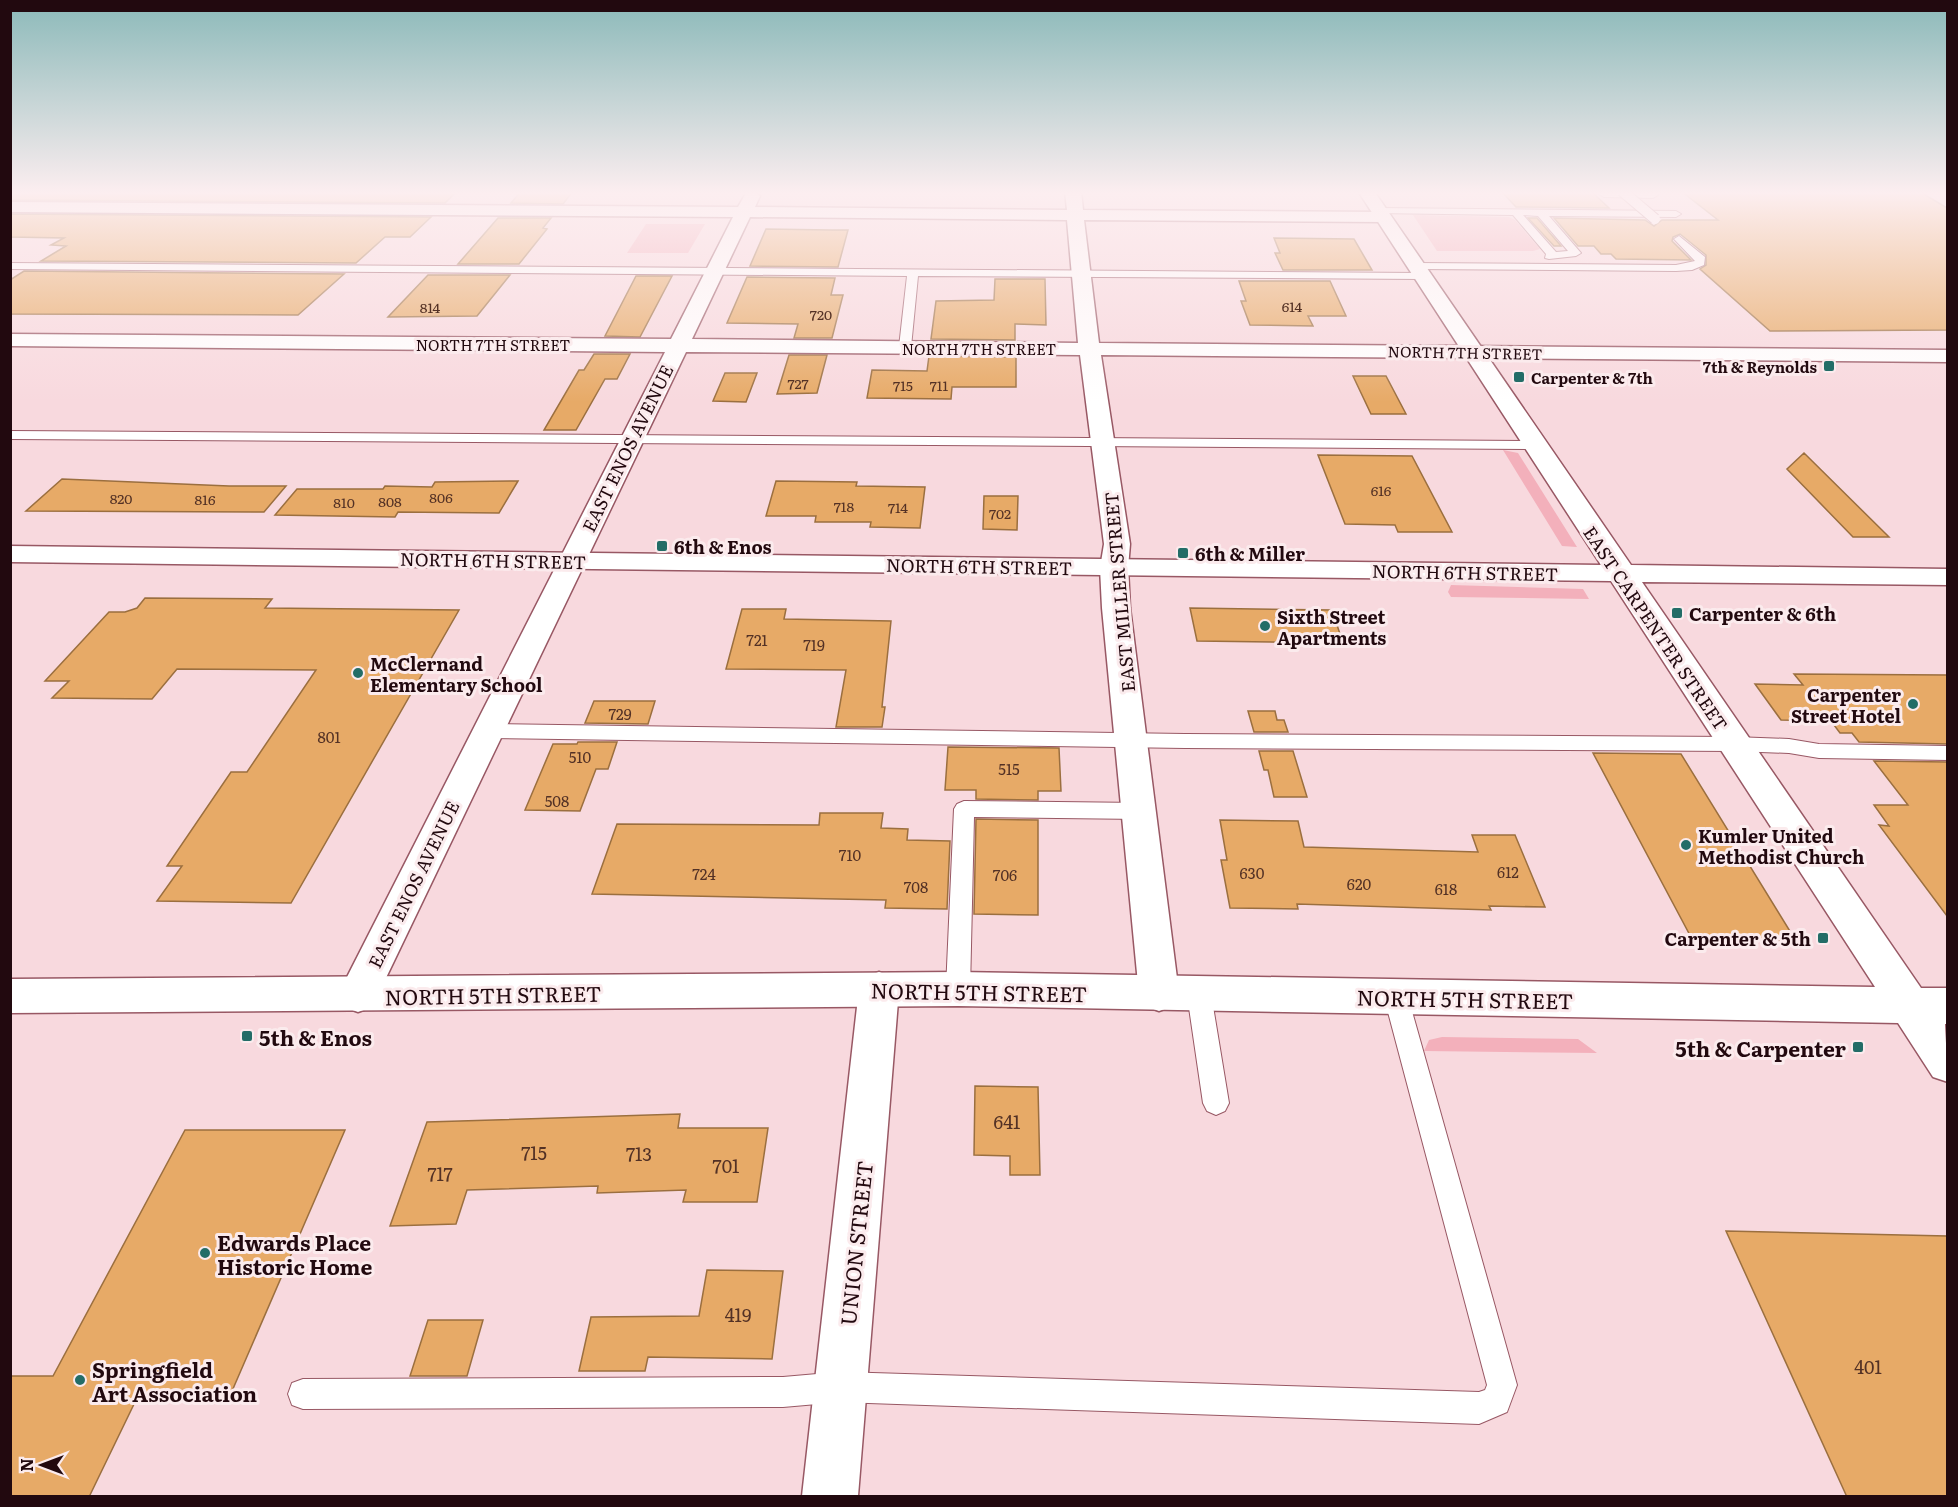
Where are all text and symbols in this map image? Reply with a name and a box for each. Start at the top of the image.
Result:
house number: 614 [1282,296,1302,316]
house number: 814 [420,297,441,317]
house number: 720 [810,304,832,324]
street label: NORTH 7TH STREET [416,333,570,356]
street label: NORTH 7TH STREET [902,337,1056,360]
street label: NORTH 7TH STREET [1387,339,1543,365]
place label: 7th & Reynolds [1703,355,1817,378]
marker: 7th & Reynolds [1822,359,1836,373]
street label: EAST ENOS AVENUE [575,360,679,536]
place label: Carpenter & 7th [1531,366,1653,389]
marker: Carpenter & 7th [1512,370,1526,384]
house number: 727 [787,373,809,393]
house number: 715 [893,375,913,395]
house number: 711 [930,375,949,395]
house number: 616 [1371,480,1392,500]
house number: 806 [429,487,453,507]
house number: 820 [110,488,132,508]
house number: 816 [195,489,216,509]
house number: 808 [378,491,402,511]
street label: EAST MILLER STREET [1097,491,1141,693]
house number: 810 [333,492,355,512]
house number: 718 [834,496,855,516]
house number: 714 [888,497,908,517]
house number: 702 [989,503,1011,523]
street label: EAST CARPENTER STREET [1577,520,1735,736]
place label: 6th & Enos [674,533,772,560]
marker: 6th & Enos [655,539,669,553]
place label: 6th & Miller [1195,540,1305,567]
street label: NORTH 6TH STREET [400,545,586,575]
marker: 6th & Miller [1176,546,1190,560]
street label: NORTH 6TH STREET [886,551,1072,581]
street label: NORTH 6TH STREET [1372,557,1558,587]
place label: Carpenter & 6th [1689,600,1836,627]
place label: Sixth Street Apartments [1277,603,1386,651]
marker: Carpenter & 6th [1670,606,1684,620]
marker: Sixth Street Apartments [1258,619,1272,633]
house number: 721 [746,628,768,651]
house number: 719 [803,633,825,656]
place label: McClernand Elementary School [370,650,543,698]
marker: McClernand Elementary School [351,666,365,680]
place label: Carpenter Street Hotel [1791,681,1901,729]
marker: Carpenter Street Hotel [1906,697,1920,711]
house number: 729 [608,702,632,725]
house number: 801 [317,725,341,748]
house number: 510 [569,745,592,768]
house number: 515 [998,757,1020,780]
house number: 508 [545,789,569,812]
street label: EAST ENOS AVENUE [361,796,465,972]
place label: Kumler United Methodist Church [1698,822,1864,870]
marker: Kumler United Methodist Church [1679,838,1693,852]
house number: 710 [839,843,862,866]
house number: 612 [1497,860,1519,883]
house number: 630 [1240,861,1265,884]
house number: 724 [692,862,716,885]
house number: 706 [993,863,1017,886]
house number: 620 [1347,872,1371,895]
house number: 708 [904,875,928,898]
house number: 618 [1435,877,1457,900]
place label: Carpenter & 5th [1665,925,1811,952]
marker: Carpenter & 5th [1816,931,1830,945]
street label: NORTH 5TH STREET [870,974,1088,1008]
street label: NORTH 5TH STREET [384,977,602,1011]
street label: NORTH 5TH STREET [1356,981,1574,1015]
place label: 5th & Enos [259,1021,372,1052]
marker: 5th & Enos [240,1029,254,1043]
place label: 5th & Carpenter [1675,1032,1847,1063]
marker: 5th & Carpenter [1851,1040,1865,1054]
house number: 641 [994,1108,1020,1135]
house number: 715 [521,1139,547,1166]
house number: 713 [626,1140,652,1167]
house number: 701 [713,1152,739,1179]
street label: UNION STREET [831,1159,879,1327]
house number: 717 [427,1160,453,1187]
place label: Edwards Place Historic Home [217,1226,372,1281]
marker: Edwards Place Historic Home [198,1246,212,1260]
house number: 419 [725,1301,751,1328]
place label: Springfield Art Association [92,1353,258,1408]
house number: 401 [1854,1353,1882,1380]
marker: Springfield Art Association [73,1373,87,1387]
north arrow [12,1435,72,1495]
text: N [14,1458,38,1472]

